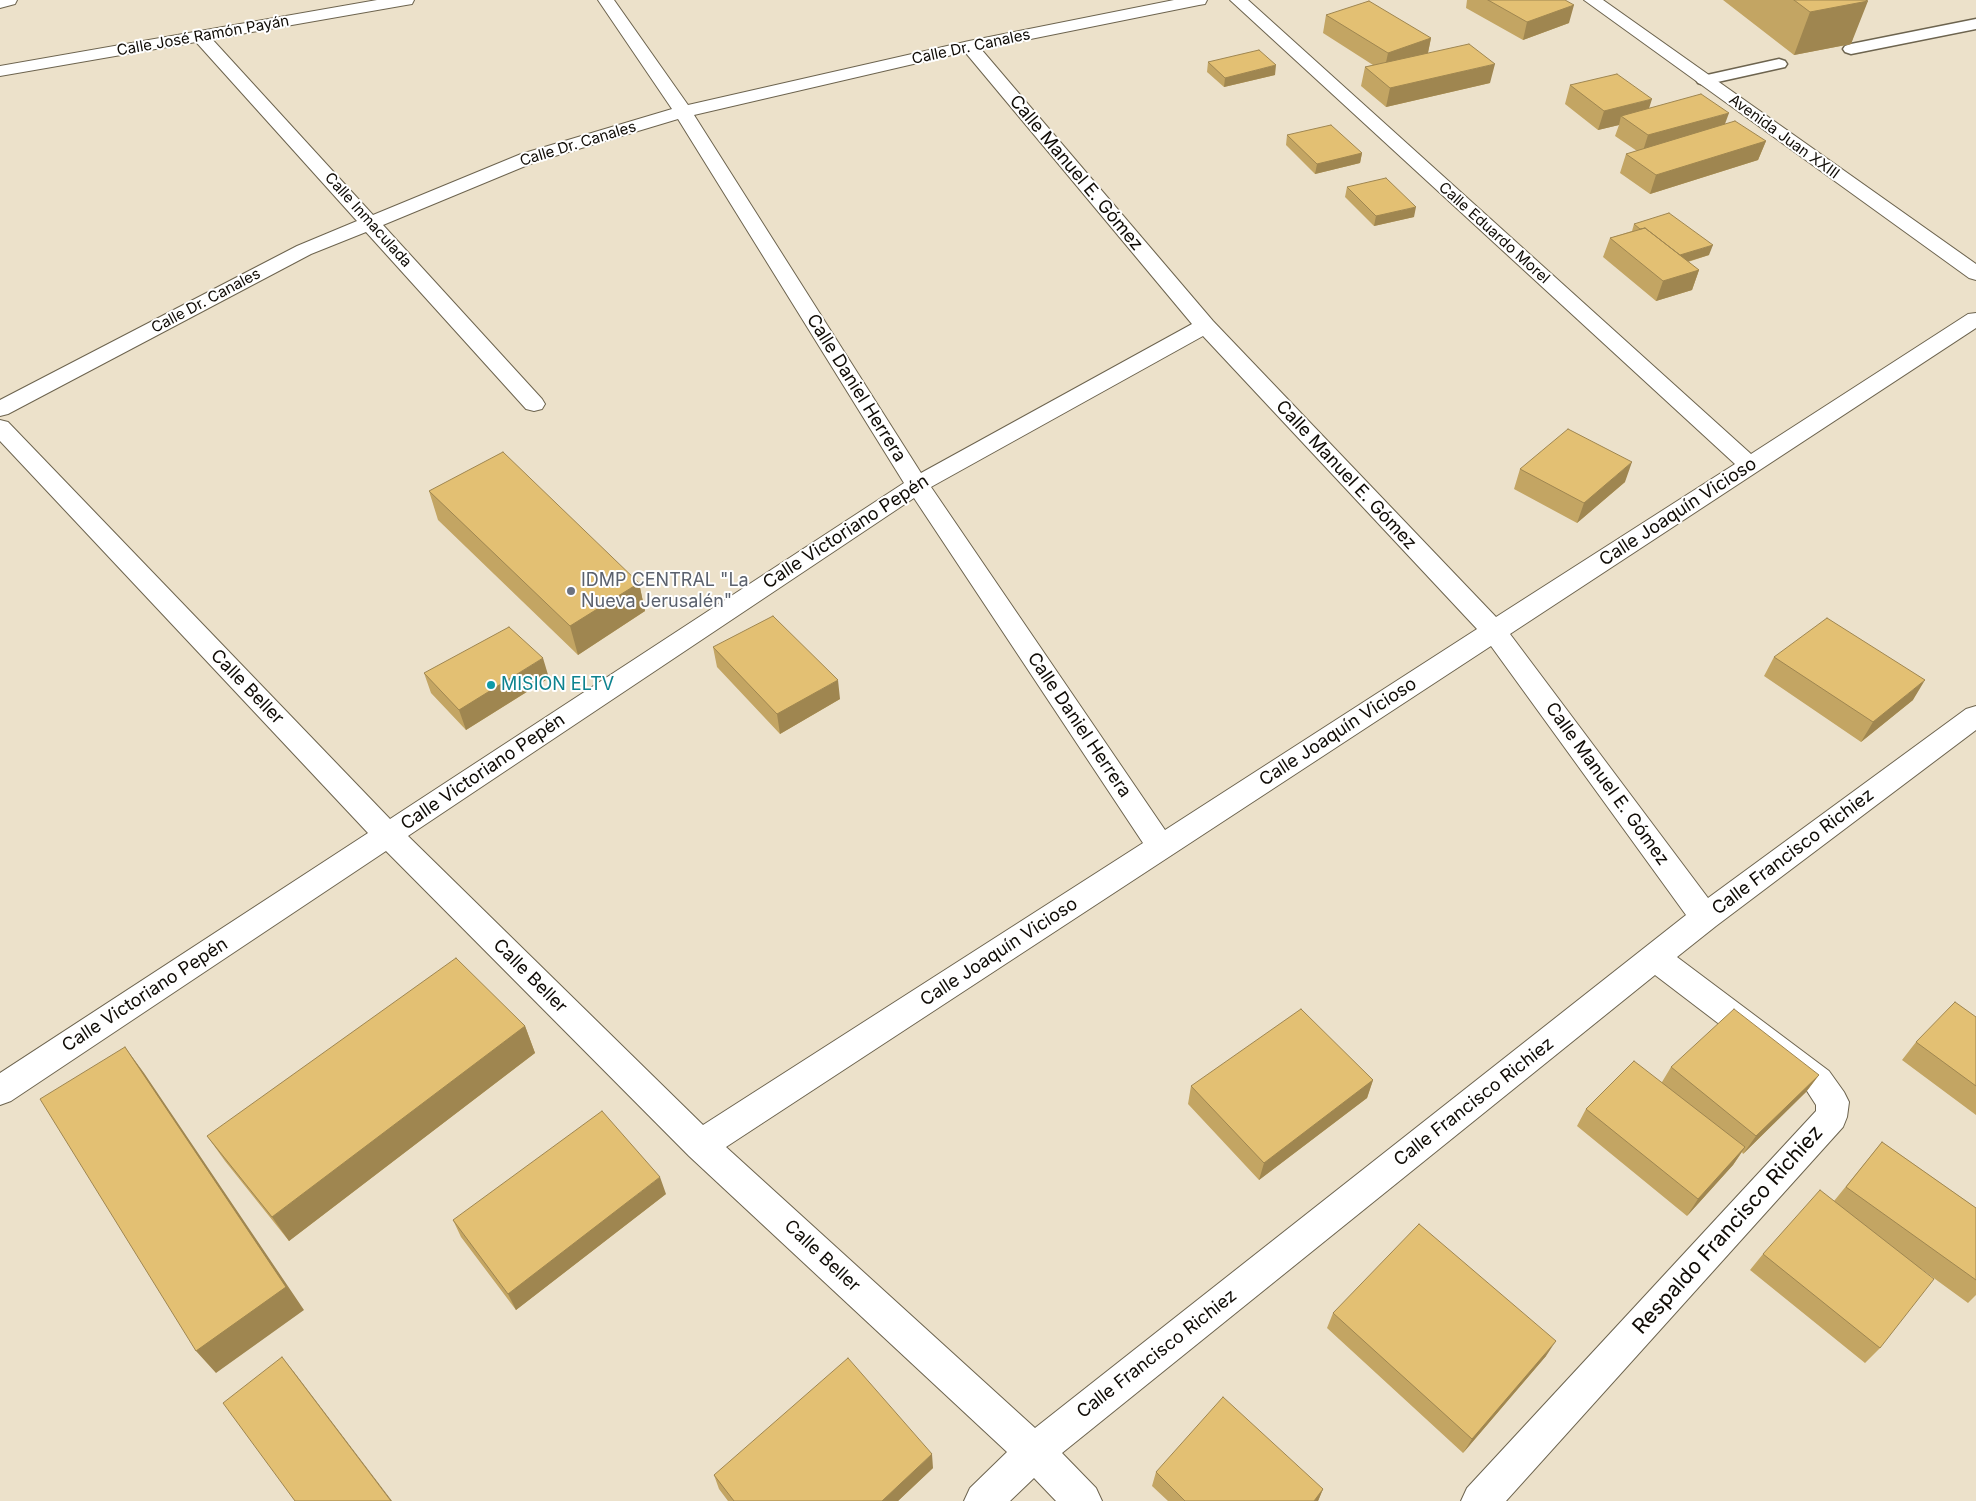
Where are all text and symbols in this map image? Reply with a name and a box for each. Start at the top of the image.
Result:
street label: Calle José Ramón Payán [115,12,291,60]
street label: Calle Dr. Canales [910,26,1032,68]
street label: Calle Manuel E. Gómez [1005,91,1147,255]
street label: Avenida Juan XXIII [1725,91,1843,183]
street label: Calle Dr. Canales [518,118,638,170]
street label: Calle Inmaculada [321,169,415,271]
street label: Calle Eduardo Morel [1435,178,1553,288]
street label: Calle Dr. Canales [149,265,263,337]
street label: Calle Daniel Herrera [802,310,910,466]
street label: Calle Manuel E. Gómez [1271,396,1421,554]
street label: Calle Joaquín Vicioso [1595,453,1761,571]
street label: Calle Victoriano Pepén [759,470,933,594]
place label: IDMP CENTRAL "La Nueva Jerusalén" [581,570,749,612]
marker: IDMP CENTRAL "La Nueva Jerusalén" [565,585,577,597]
street label: Calle Beller [206,645,288,729]
street label: Calle Daniel Herrera [1022,648,1136,802]
street label: Calle Joaquín Vicioso [1255,673,1421,791]
place label: MISION ELTV [501,674,614,696]
marker: MISION ELTV [485,679,497,691]
street label: Calle Manuel E. Gómez [1541,698,1673,870]
street label: Calle Victoriano Pepén [397,709,569,835]
street label: Calle Francisco Richiez [1708,784,1878,920]
street label: Calle Joaquín Vicioso [916,893,1082,1011]
street label: Calle Victoriano Pepén [58,933,232,1057]
street label: Calle Beller [488,934,572,1018]
street label: Calle Francisco Richiez [1390,1033,1558,1171]
street label: Respaldo Francisco Richiez [1628,1120,1828,1340]
street label: Calle Beller [780,1215,864,1297]
street label: Calle Francisco Richiez [1073,1285,1241,1423]

